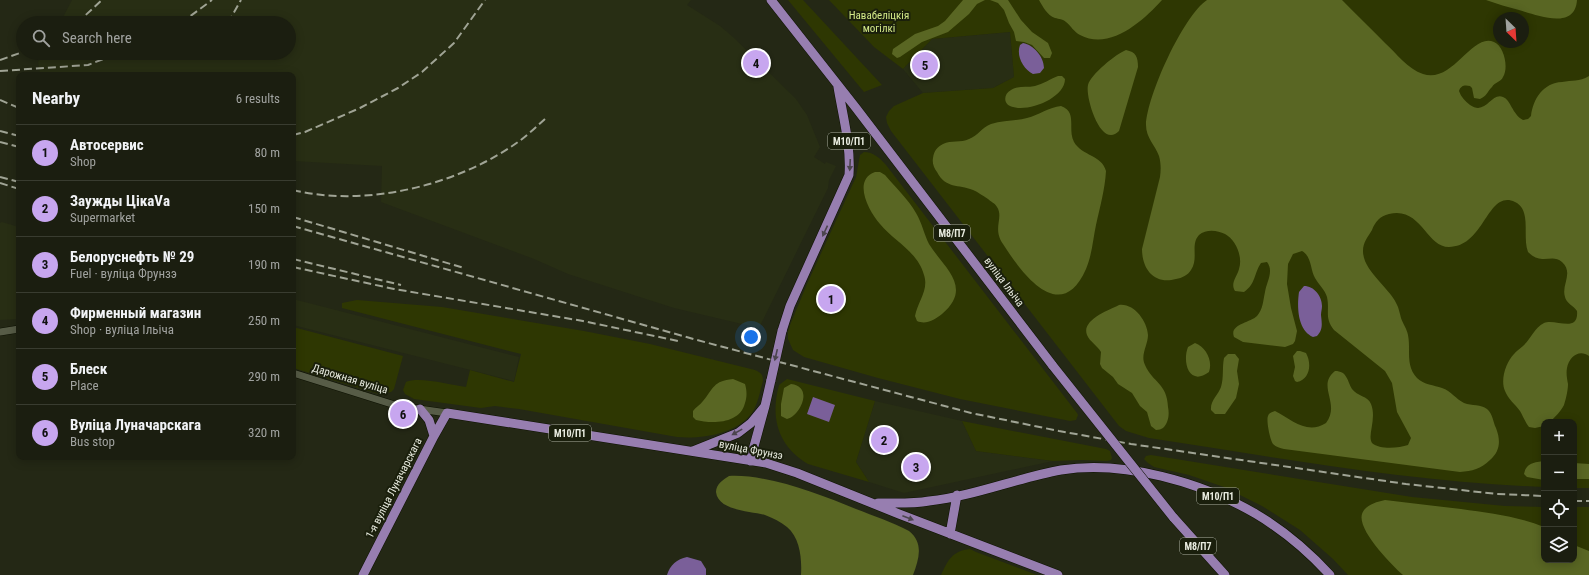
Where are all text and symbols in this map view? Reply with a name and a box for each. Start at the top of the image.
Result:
park label: Навабеліцкія могілкі [849,9,909,35]
north arrow [1493,12,1529,48]
search box [16,16,296,60]
icon: search [30,27,52,49]
text: Search here [62,29,132,47]
pin: 4 [743,48,769,78]
pin: 5 [912,50,938,80]
text: Nearby [32,88,80,108]
text: 6 results [236,91,280,106]
road number: М10/П1 [828,133,870,149]
text: Автосервис [70,136,144,154]
text: 1 [42,145,48,160]
text: 80 m [254,145,280,160]
text: Shop [70,154,96,169]
one-way arrow [846,159,853,171]
text: Заужды ЦікаVа [70,192,170,210]
text: 2 [42,201,48,216]
text: 150 m [248,201,280,216]
text: Supermarket [70,210,135,225]
one-way arrow [822,225,828,236]
road number: М8/П7 [934,225,970,241]
text: Белоруснефть № 29 [70,248,194,266]
street label: вуліца Ільіча [981,255,1027,309]
text: 3 [42,257,48,272]
text: 190 m [248,257,280,272]
text: Fuel · вуліца Фрунзэ [70,266,177,281]
pin: 1 [818,284,844,314]
text: Фирменный магазин [70,304,201,322]
text: 4 [42,313,48,328]
text: 250 m [248,313,280,328]
text: Shop · вуліца Ільіча [70,322,174,337]
your location [741,327,761,347]
one-way arrow [773,349,779,362]
text: Блеск [70,360,107,378]
street label: Дарожная вуліца [311,361,389,397]
text: 5 [42,369,48,384]
text: 290 m [248,369,280,384]
text: Place [70,378,99,393]
pin: 6 [390,399,416,429]
text: Вуліца Луначарскага [70,416,201,434]
map controls [1541,419,1577,563]
button: + [1541,419,1577,455]
text: 6 [42,425,48,440]
text: 320 m [248,425,280,440]
road number: М10/П1 [549,425,591,441]
pin: 2 [871,425,897,455]
one-way arrow [731,429,743,436]
text: Bus stop [70,434,115,449]
street label: 1-я вуліца Луначарскага [363,436,425,540]
street label: вуліца Фрунзэ [718,437,784,463]
pin: 3 [903,452,929,482]
button: − [1541,455,1577,491]
road number: М10/П1 [1197,488,1239,504]
button: locate [1541,491,1577,527]
one-way arrow [903,516,915,522]
button: layers [1541,527,1577,563]
road number: М8/П7 [1180,538,1216,554]

